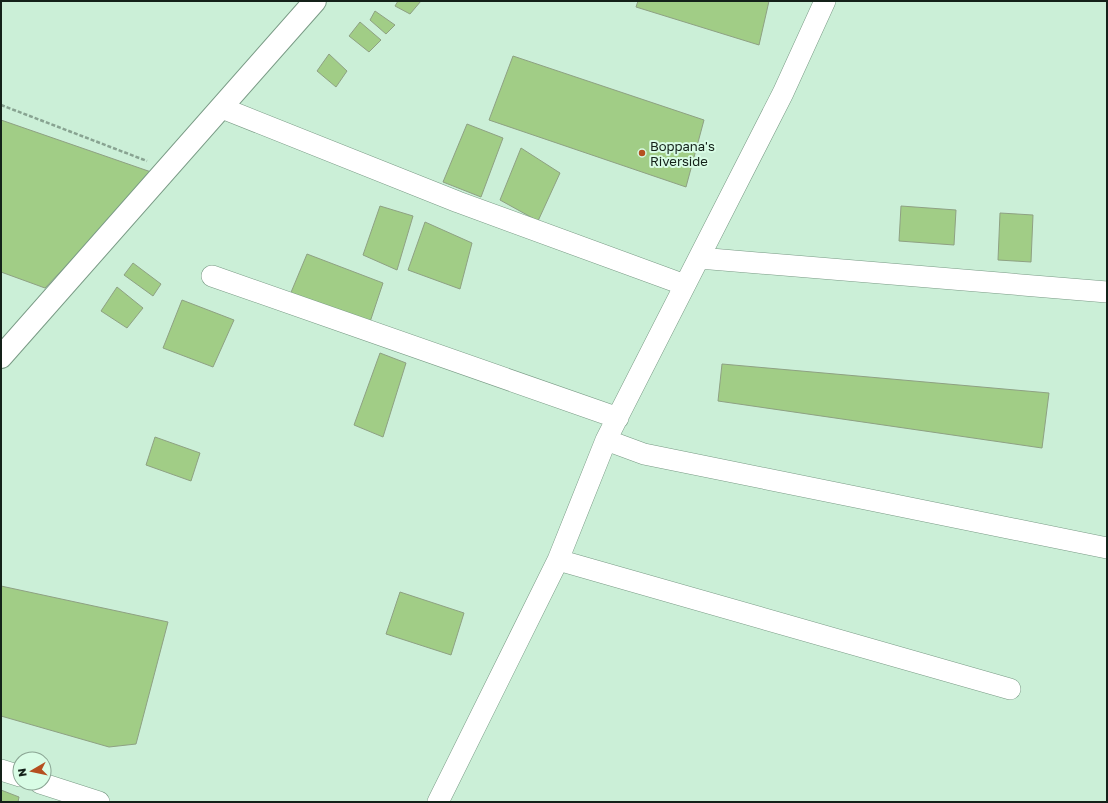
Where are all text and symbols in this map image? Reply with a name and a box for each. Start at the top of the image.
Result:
place label: Boppana's Riverside [650,138,715,169]
marker: Boppana's Riverside [637,148,647,158]
north arrow [12,751,52,791]
text: N [15,767,29,778]

